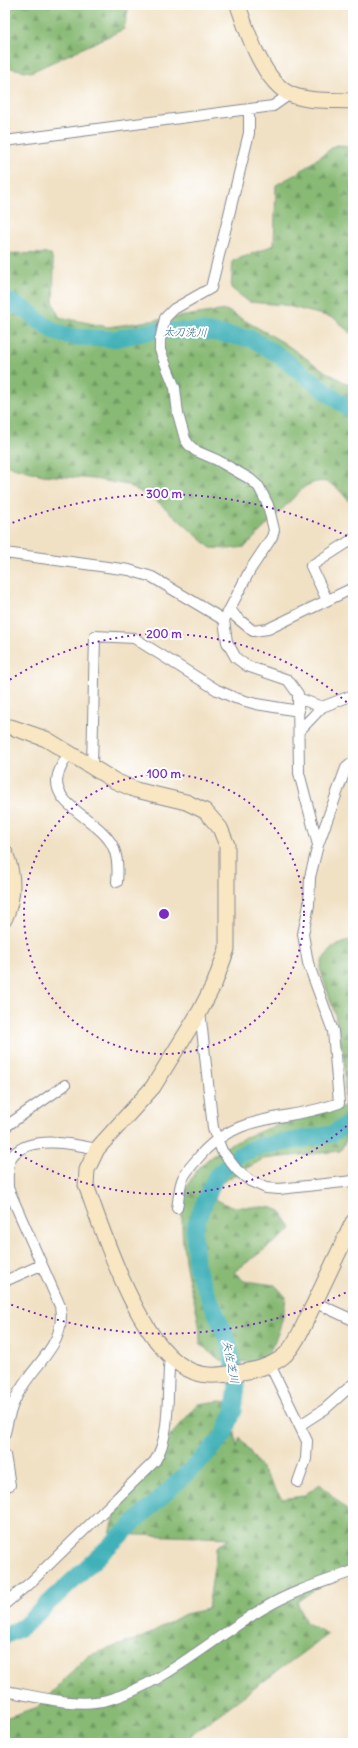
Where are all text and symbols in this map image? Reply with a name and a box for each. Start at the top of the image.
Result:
water label: 太刀洗川 [163,325,207,339]
text: 300 m [146,486,182,501]
text: 200 m [146,626,182,641]
text: 100 m [147,766,181,781]
centre of rings [157,907,171,921]
water label: 矢佐芝川 [220,1339,242,1385]

